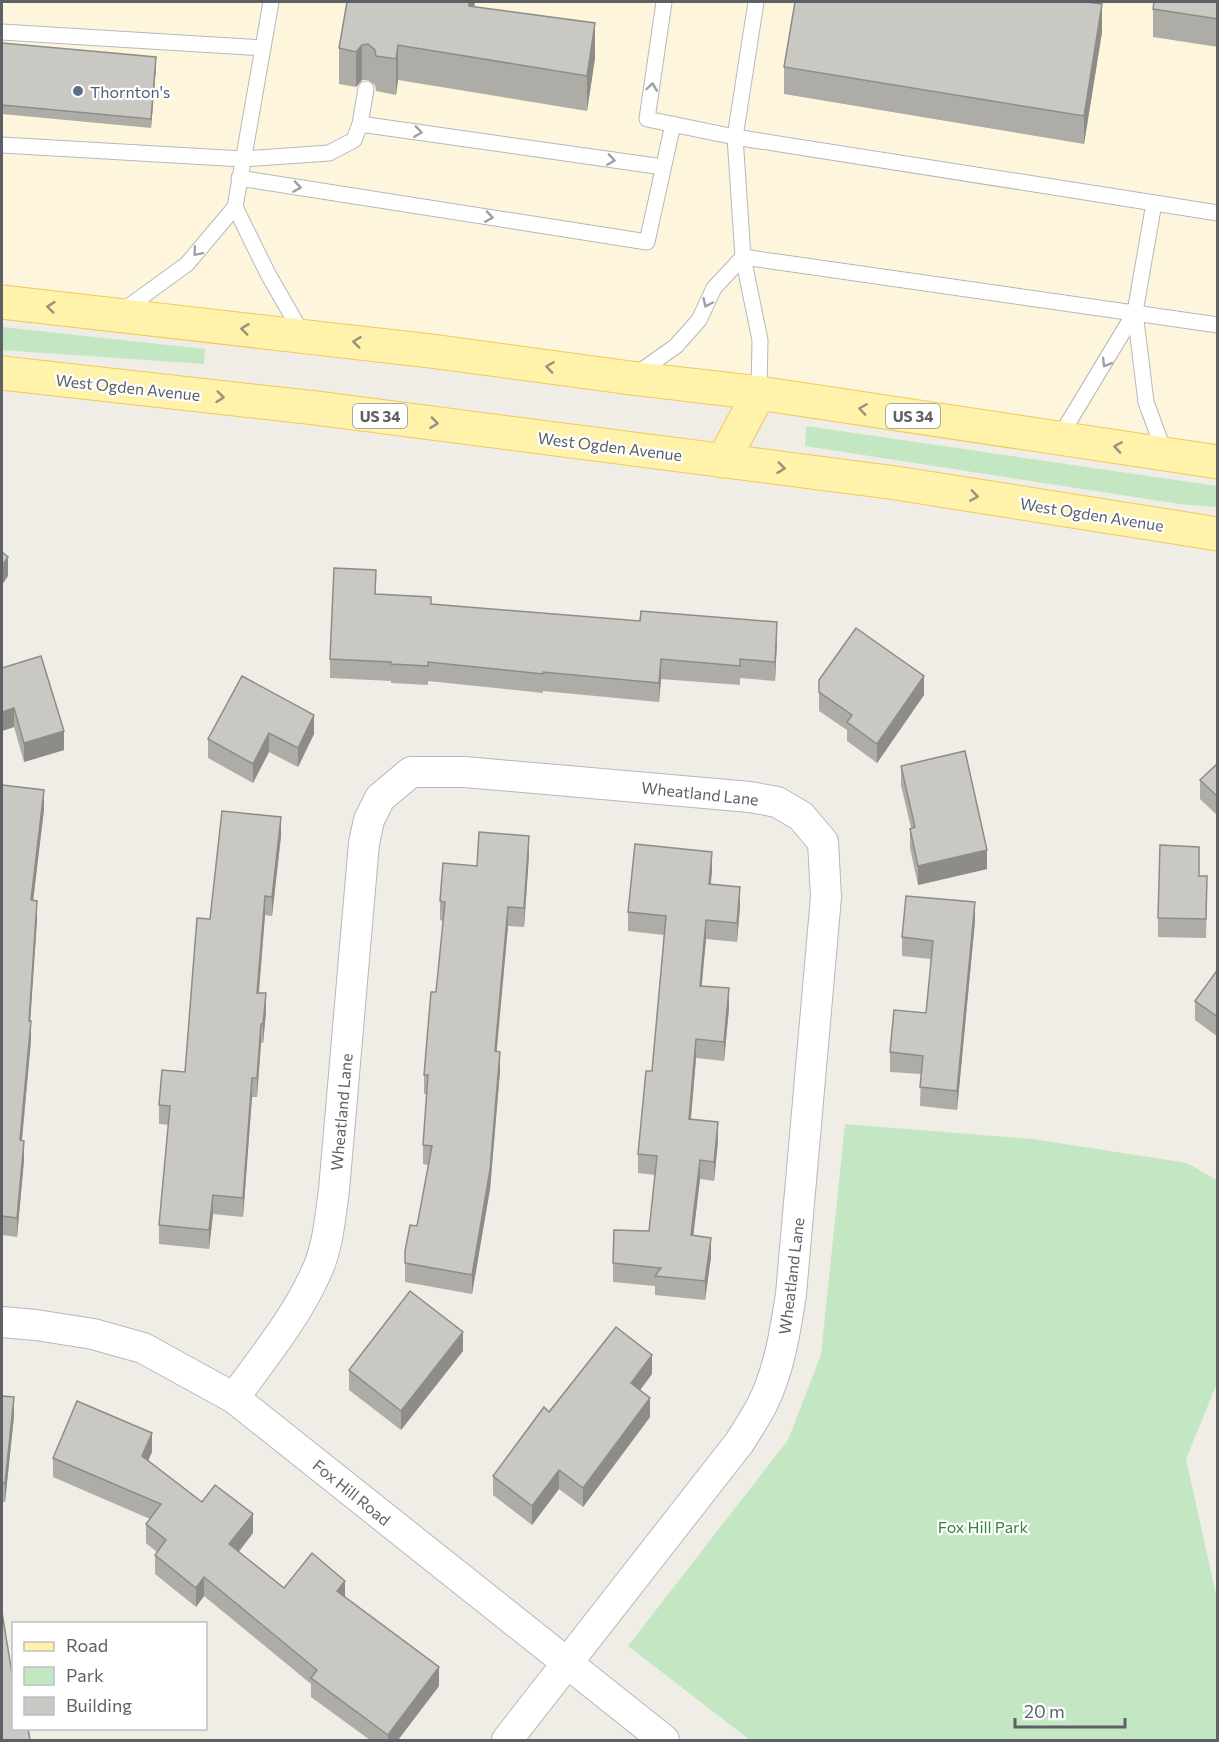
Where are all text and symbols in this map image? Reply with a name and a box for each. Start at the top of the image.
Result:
place label: Thornton's [90,82,170,101]
one-way arrow [645,83,657,92]
marker: Thornton's [71,84,85,98]
one-way arrow [413,125,422,137]
one-way arrow [606,153,615,165]
one-way arrow [291,180,301,193]
one-way arrow [485,211,494,223]
one-way arrow [193,245,204,256]
one-way arrow [703,297,715,308]
one-way arrow [46,301,55,314]
one-way arrow [240,323,249,335]
one-way arrow [352,336,362,349]
one-way arrow [1101,357,1113,367]
one-way arrow [546,362,555,374]
street label: West Ogden Avenue [55,370,201,404]
one-way arrow [215,390,224,403]
one-way arrow [858,403,868,415]
road number: US 34 [353,404,407,428]
road number: US 34 [886,404,940,428]
one-way arrow [429,416,439,429]
street label: West Ogden Avenue [537,428,683,464]
one-way arrow [1113,441,1123,454]
one-way arrow [776,462,785,474]
one-way arrow [969,489,979,501]
street label: West Ogden Avenue [1019,493,1165,535]
street label: Wheatland Lane [640,777,760,809]
street label: Wheatland Lane [326,1052,356,1172]
street label: Wheatland Lane [774,1216,808,1336]
street label: Fox Hill Road [309,1455,395,1529]
park label: Fox Hill Park [938,1517,1029,1536]
legend [12,1622,207,1730]
text: Road [66,1634,108,1656]
text: Park [66,1664,104,1686]
scale bar [1015,1691,1124,1729]
text: Building [66,1694,132,1716]
text: 20 m [1024,1700,1065,1722]

